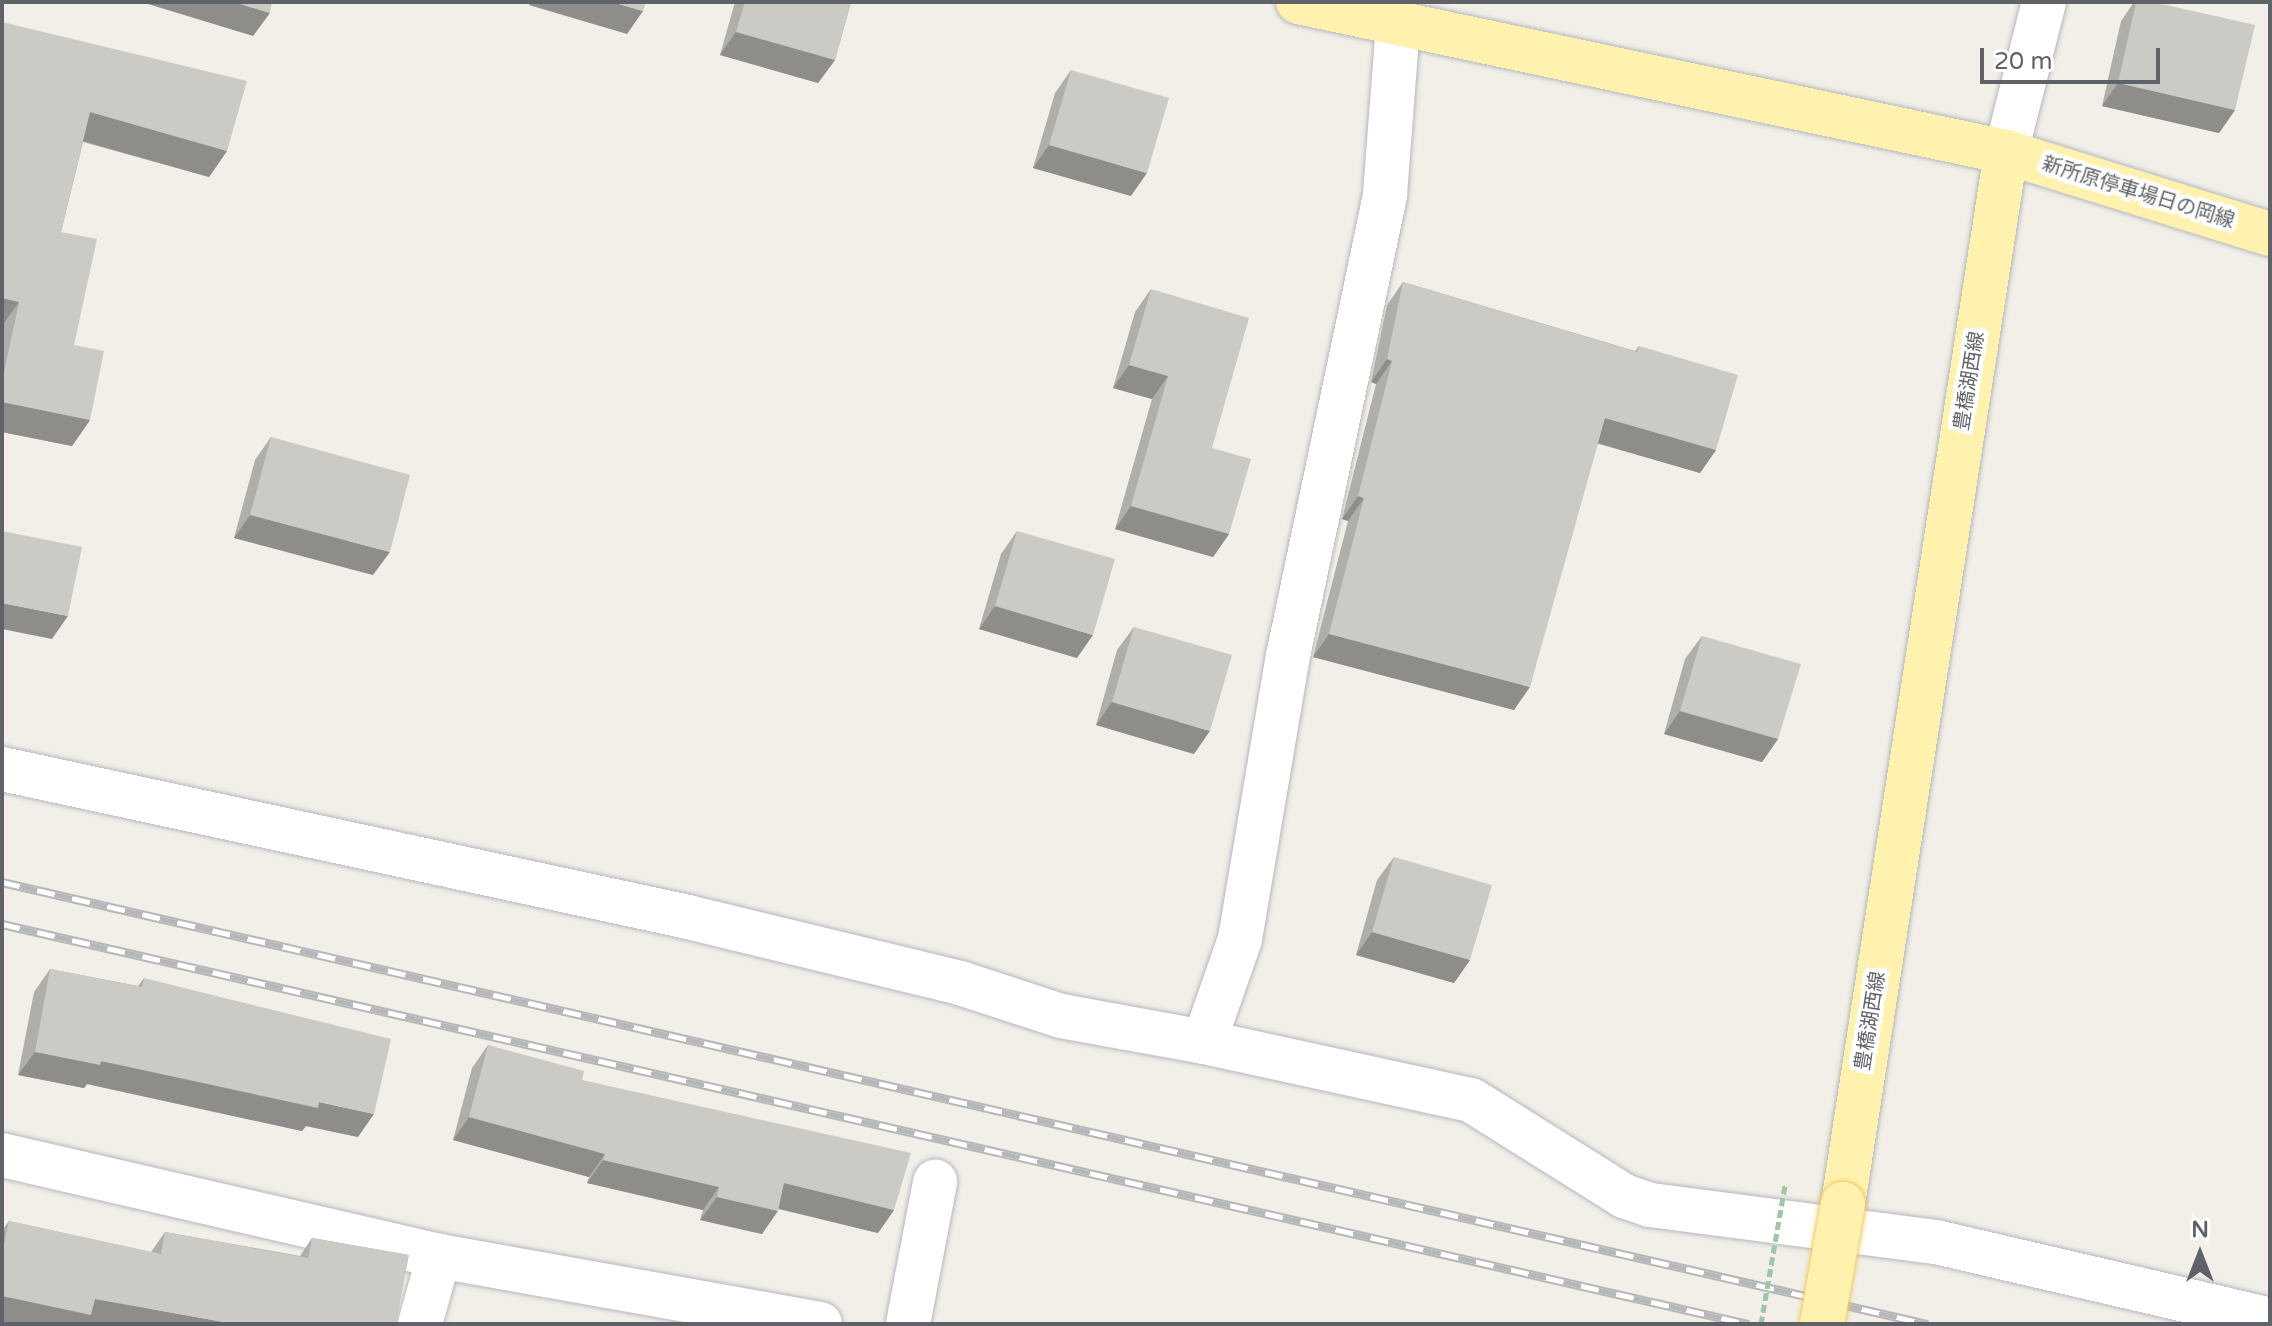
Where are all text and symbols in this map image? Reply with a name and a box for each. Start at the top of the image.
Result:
scale bar [1984,32,2164,82]
text: 20 m [1994,47,2052,76]
street label: 新所原停車場日の岡線 [2039,152,2237,234]
street label: 豊橋湖西線 [1950,330,1990,432]
street label: 豊橋湖西線 [1851,970,1891,1072]
north arrow [2160,1214,2240,1294]
text: N [2191,1217,2209,1243]

